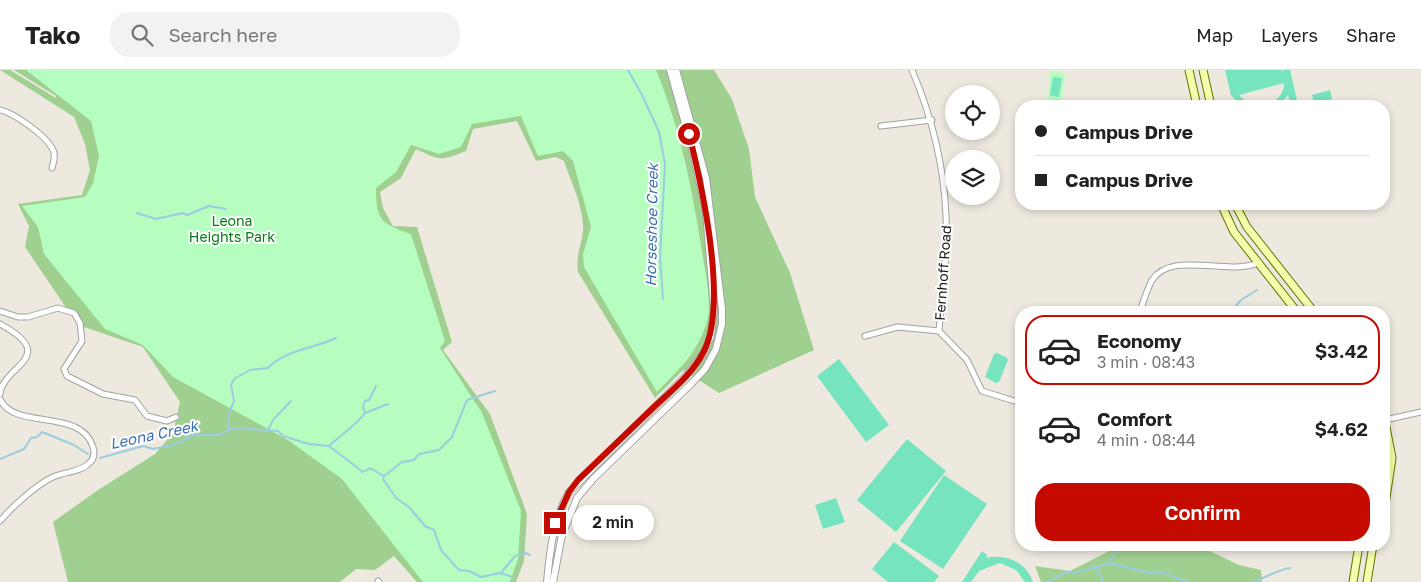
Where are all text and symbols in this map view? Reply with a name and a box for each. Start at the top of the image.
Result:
search box [110,12,460,57]
text: Tako [25,20,80,49]
icon: search [128,21,156,49]
text: Search here [168,23,277,46]
text: Map [1196,24,1233,46]
text: Layers [1261,24,1318,46]
text: Share [1346,24,1396,46]
map controls [945,85,1000,205]
button: locate [945,85,1000,140]
text: Campus Drive [1065,120,1193,143]
route start [678,123,700,145]
button: layers [945,150,1000,205]
water label: Horseshoe Creek [641,162,661,287]
text: Campus Drive [1065,168,1193,191]
park label: Leona Heights Park [189,212,275,245]
street label: Fernhoff Road [931,225,954,321]
icon: car [1037,328,1082,373]
text: Economy [1097,329,1182,352]
text: $3.42 [1315,339,1368,362]
text: 3 min · 08:43 [1097,352,1195,372]
icon: car [1037,406,1082,451]
text: Comfort [1097,407,1172,430]
water label: Leona Creek [108,416,201,452]
text: $4.62 [1314,417,1368,440]
text: 4 min · 08:44 [1097,430,1196,450]
button: Confirm [1035,483,1370,541]
callout: 2 min [572,506,655,540]
route end [544,512,566,534]
text: 2 min [592,512,634,532]

